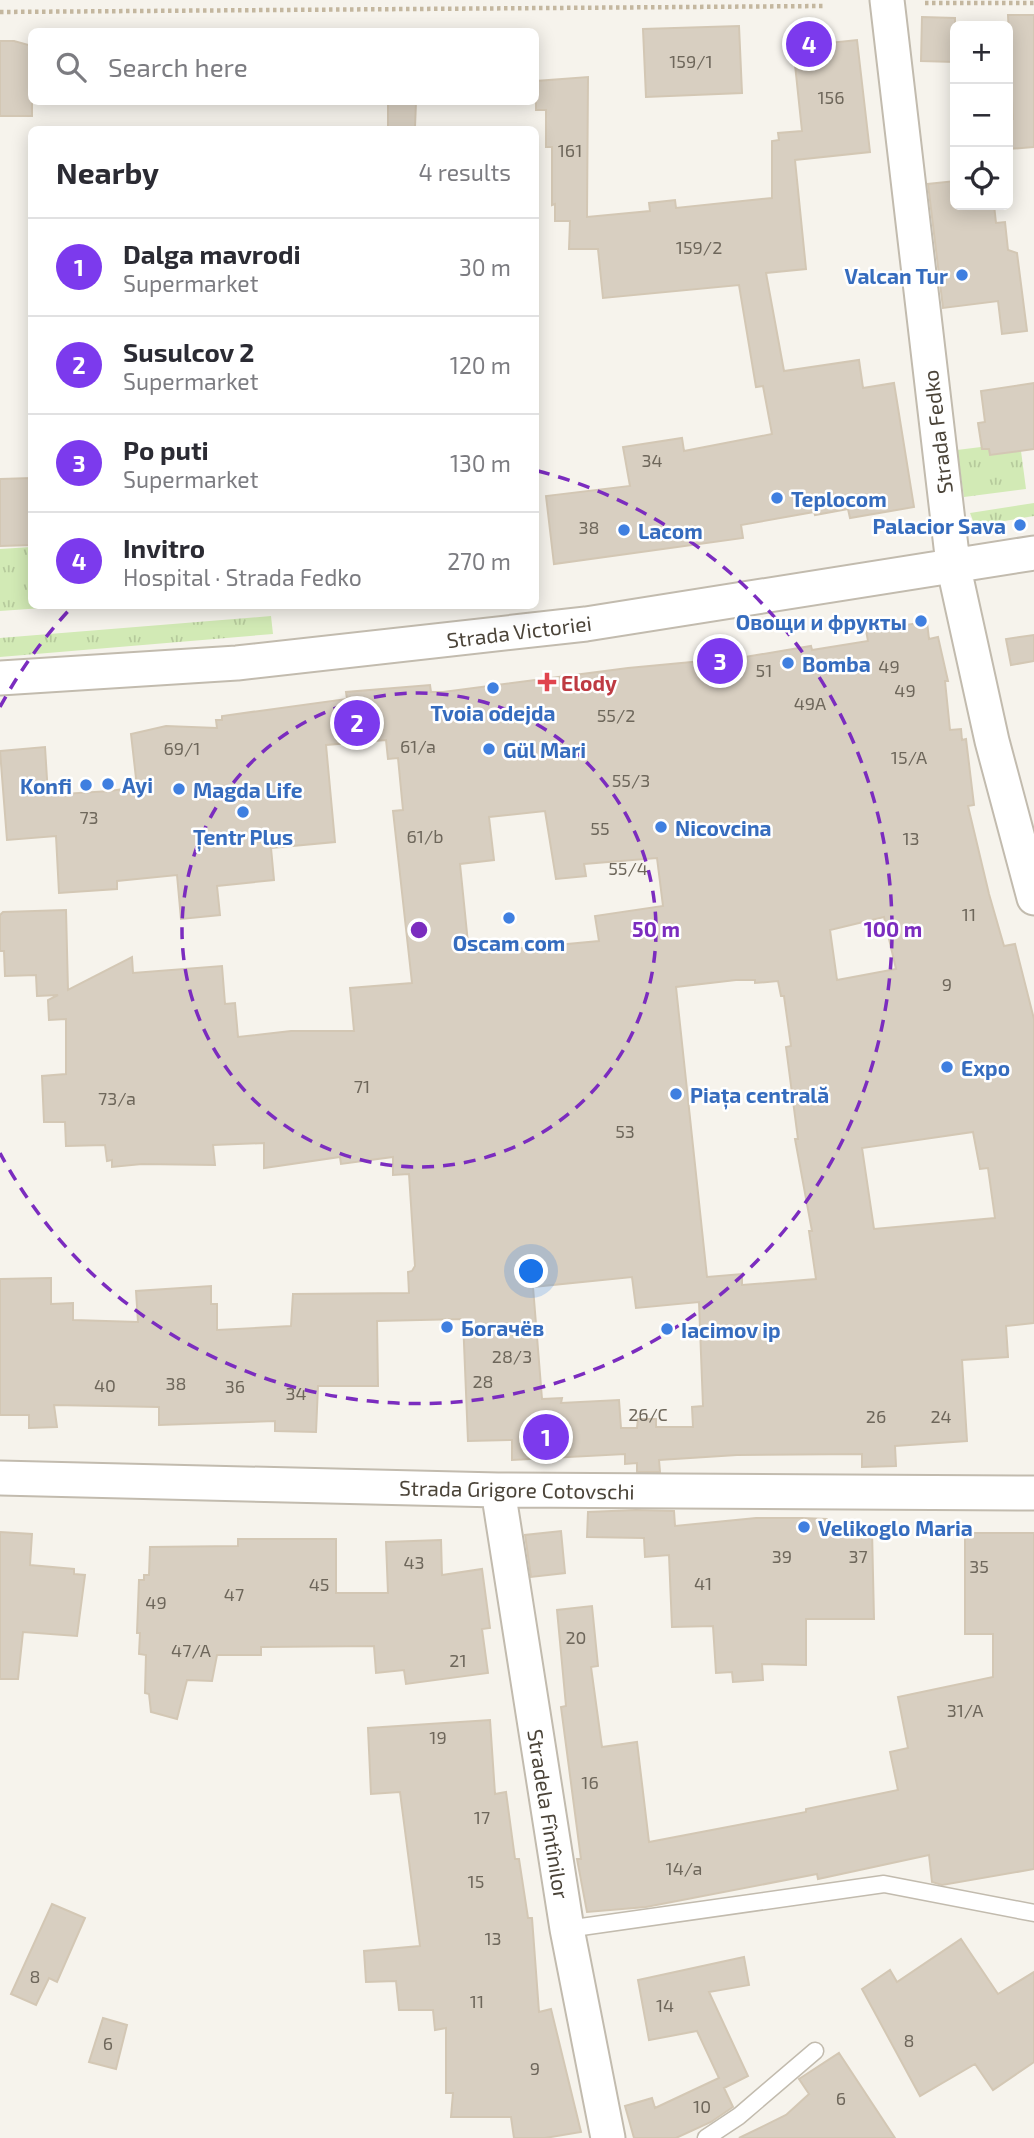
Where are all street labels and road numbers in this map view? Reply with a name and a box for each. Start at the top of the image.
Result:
street label: Strada Fedko [917,369,957,495]
street label: Strada Victoriei [445,610,593,652]
street label: Strada Grigore Cotovschi [399,1474,635,1504]
street label: Stradela Fîntînilor [523,1727,575,1901]

